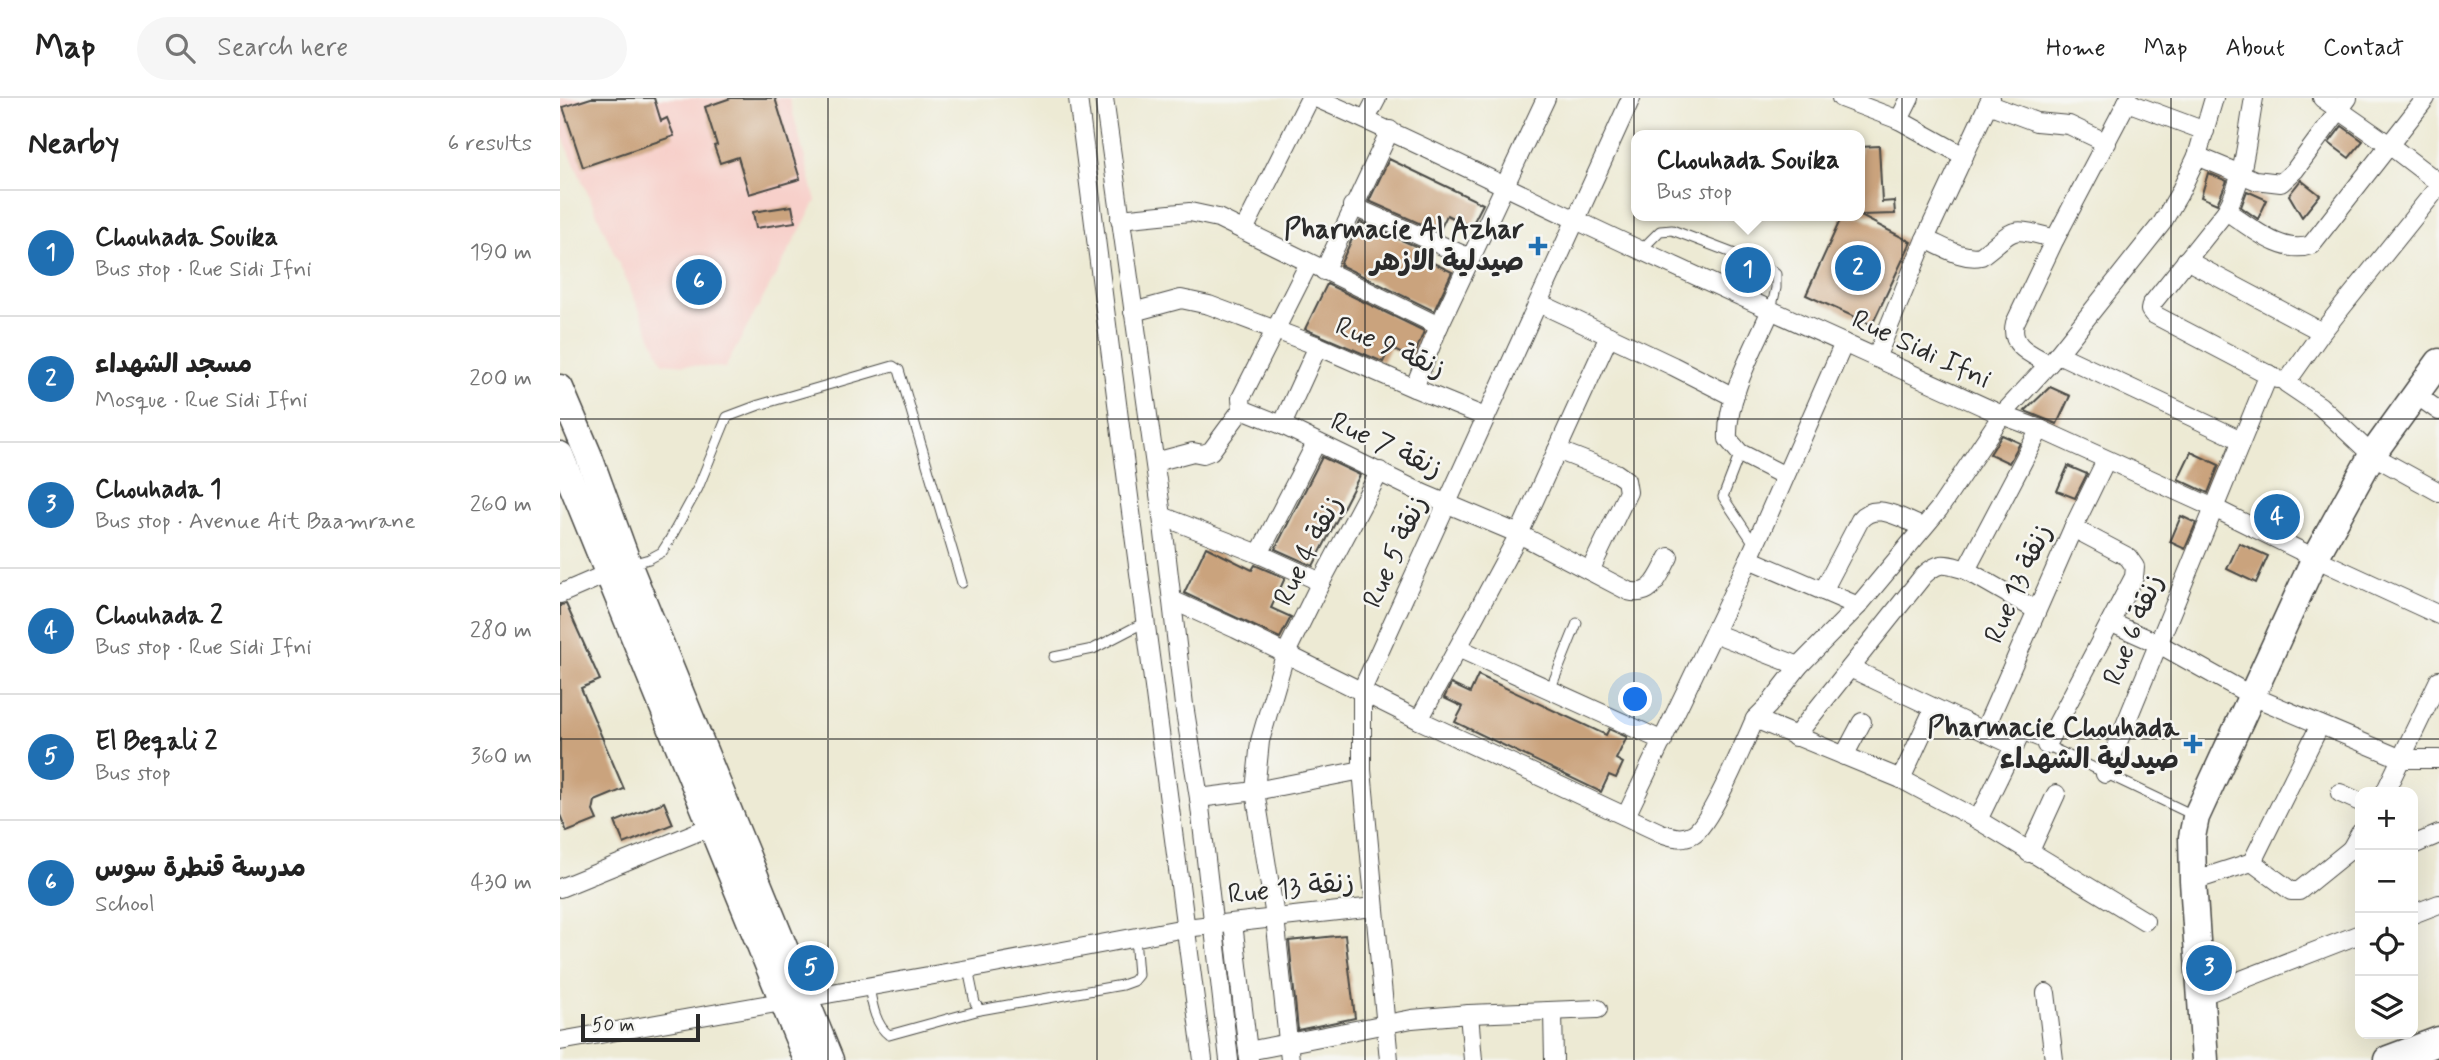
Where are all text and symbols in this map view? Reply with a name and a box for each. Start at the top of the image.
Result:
search box [137,17,627,80]
text: Map [35,26,95,70]
icon: search [161,29,199,67]
text: Search here [217,31,348,65]
text: Home [2046,33,2106,64]
text: Map [2144,33,2188,64]
text: About [2226,33,2285,64]
text: Contact [2323,33,2404,64]
text: Nearby [28,124,119,163]
text: 6 results [448,129,532,159]
popup [1631,130,1865,221]
text: Chouhada Souika [1656,144,1840,178]
text: Bus stop [1656,178,1733,208]
place label: Pharmacie Al Azhar صيدلية الازهر [1284,212,1524,281]
text: Chouhada Souika [95,221,278,255]
text: 1 [46,238,56,268]
text: 190 m [470,238,532,268]
marker: Pharmacie Al Azhar صيدلية الازهر [1530,238,1546,254]
pin: 2 [1835,242,1881,294]
pin: 1 [1725,244,1771,296]
text: Bus stop · Rue Sidi Ifni [95,255,312,285]
pin: 6 [676,256,722,308]
street label: Rue Sidi Ifni [1845,302,1997,398]
street label: Rue 9 زنقة [1329,308,1451,388]
text: مسجد الشهداء [95,348,252,382]
text: 2 [45,364,57,394]
text: 200 m [469,364,532,394]
text: Mosque · Rue Sidi Ifni [95,386,308,416]
street label: Rue 7 زنقة [1324,404,1448,488]
text: Chouhada 1 [95,473,222,507]
text: 3 [46,490,56,520]
text: 260 m [470,490,532,520]
street label: Rue 4 زنقة [1266,490,1352,612]
street label: Rue 5 زنقة [1355,490,1437,614]
pin: 4 [2254,491,2300,543]
text: Bus stop · Avenue Ait Baamrane [95,507,416,537]
street label: Rue 13 زنقة [1976,518,2062,650]
street label: Rue 6 زنقة [2095,569,2173,691]
text: Chouhada 2 [95,599,223,633]
text: 4 [44,616,58,646]
text: 280 m [470,616,532,646]
text: Bus stop · Rue Sidi Ifni [95,633,312,663]
your location [1618,682,1652,716]
place label: Pharmacie Chouhada صيدلية الشهداء [1927,710,2180,779]
text: El Beqali 2 [95,725,217,759]
marker: Pharmacie Chouhada صيدلية الشهداء [2185,736,2201,752]
text: 5 [44,742,58,772]
text: 360 m [471,742,532,772]
text: Bus stop [95,759,171,789]
map controls [2355,787,2418,1039]
button: + [2355,787,2418,850]
button: − [2355,850,2418,913]
text: مدرسة قنطرة سوس [95,852,306,886]
street label: Rue 13 زنقة [1226,864,1356,914]
text: 6 [45,868,57,898]
text: 430 m [471,868,532,898]
text: School [95,890,155,920]
button: locate [2355,913,2418,976]
pin: 5 [788,942,834,994]
pin: 3 [2186,942,2232,994]
button: layers [2355,976,2418,1039]
scale bar [581,1011,700,1043]
text: 50 m [592,1013,635,1038]

